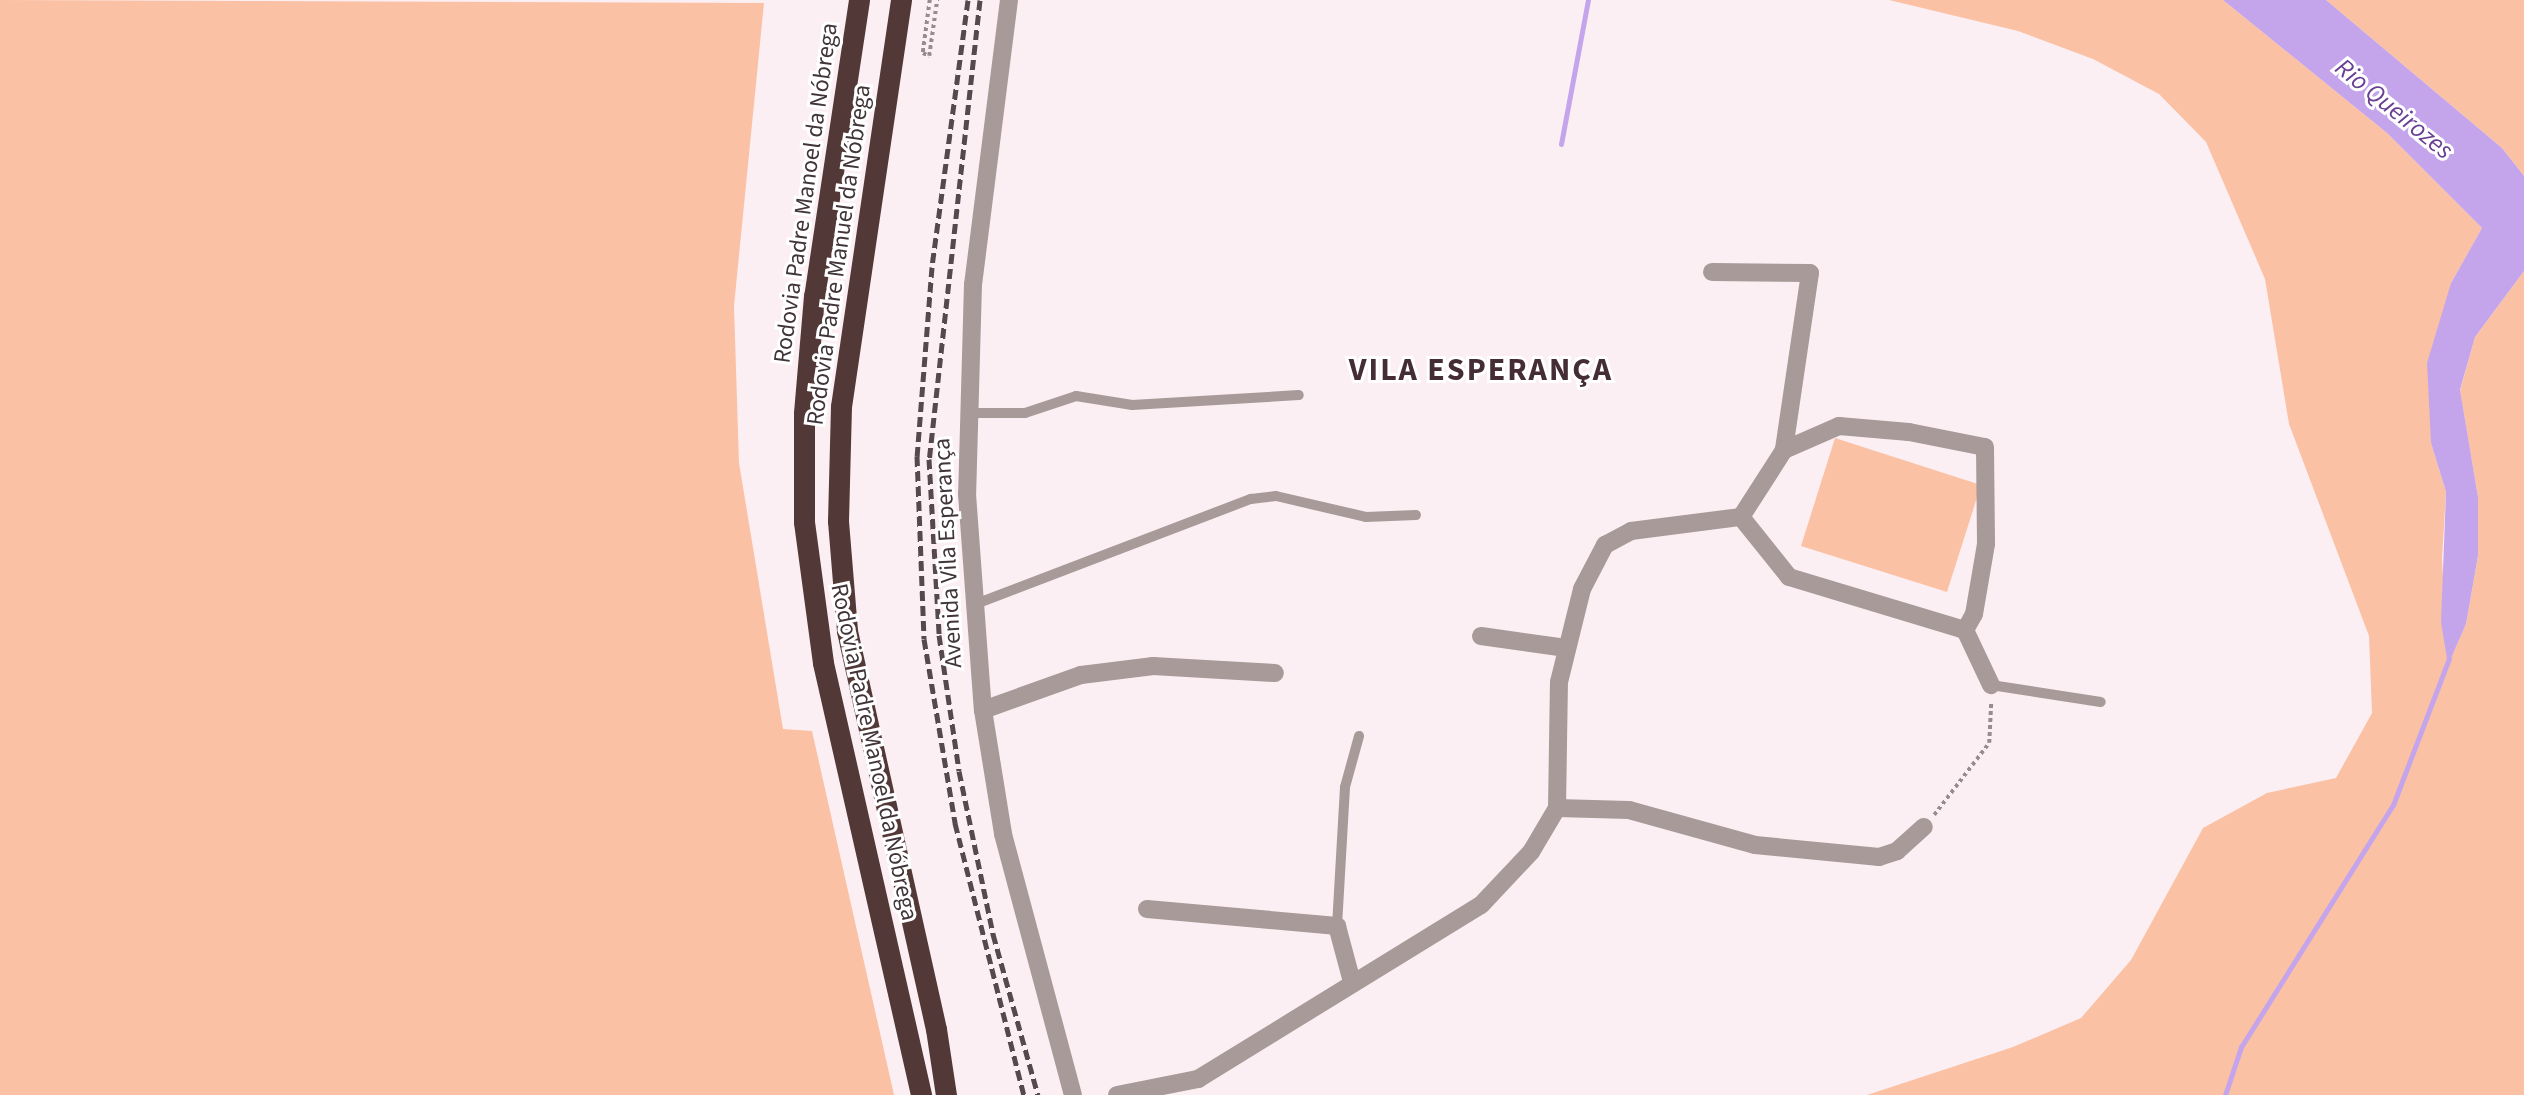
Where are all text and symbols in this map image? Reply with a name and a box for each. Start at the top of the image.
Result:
street label: Rodovia Padre Manoel da Nóbrega [768,21,844,365]
water label: Rio Queirozes [2329,52,2459,166]
street label: Rodovia Padre Manuel da Nóbrega [801,83,877,427]
district label: VILA ESPERANÇA [1351,351,1611,389]
street label: Avenida Vila Esperança [928,437,968,669]
street label: Rodovia Padre Manoel da Nóbrega [824,581,924,923]

